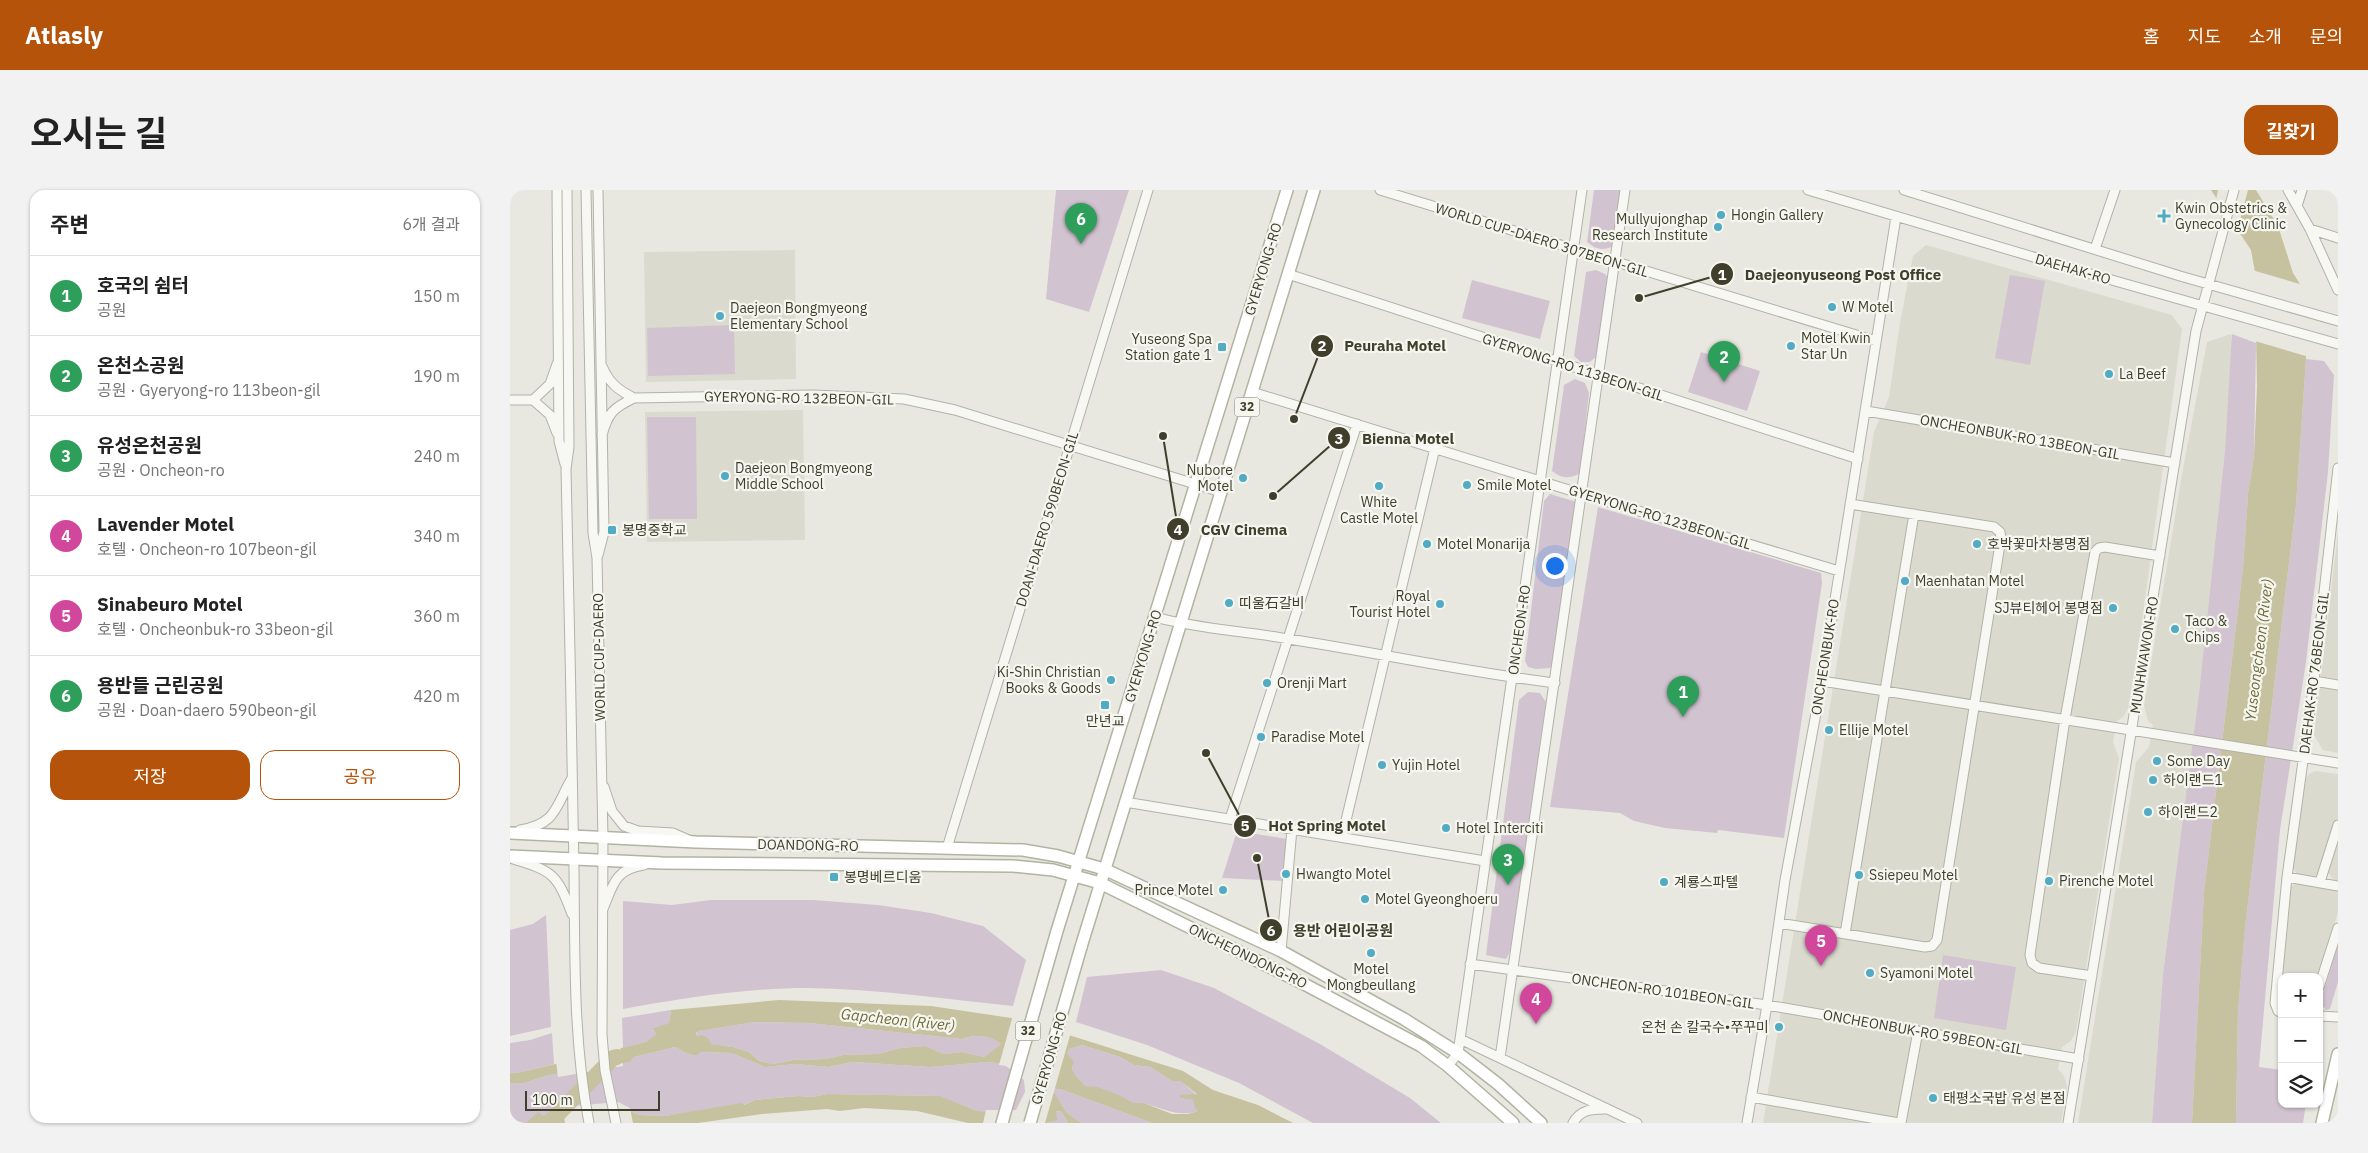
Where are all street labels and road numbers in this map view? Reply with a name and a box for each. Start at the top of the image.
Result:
street label: WORLD CUP-DAERO 307BEON-GIL [1433,199,1651,281]
street label: GYERYONG-RO [1240,220,1286,318]
street label: DAEHAK-RO [2033,250,2113,288]
street label: GYERYONG-RO 113BEON-GIL [1480,329,1666,405]
street label: GYERYONG-RO 132BEON-GIL [704,387,894,409]
road number: 32 [1234,398,1260,416]
street label: ONCHEONBUK-RO 13BEON-GIL [1919,411,2121,463]
street label: DOAN-DAERO 590BEON-GIL [1012,429,1082,609]
street label: GYERYONG-RO 123BEON-GIL [1567,481,1753,553]
street label: ONCHEON-RO [1504,584,1534,676]
street label: DAEHAK-RO 76BEON-GIL [2295,591,2333,755]
street label: WORLD CUP-DAERO [589,593,609,721]
street label: MUNHWAWON-RO [2126,595,2162,715]
street label: ONCHEONBUK-RO [1807,598,1843,716]
street label: GYERYONG-RO [1120,607,1166,705]
street label: DOANDONG-RO [757,835,859,855]
street label: ONCHEONDONG-RO [1186,919,1310,993]
street label: ONCHEON-RO 101BEON-GIL [1570,969,1756,1013]
street label: ONCHEONBUK-RO 59BEON-GIL [1822,1006,2024,1058]
street label: GYERYONG-RO [1027,1009,1071,1107]
road number: 32 [1016,1021,1040,1040]

